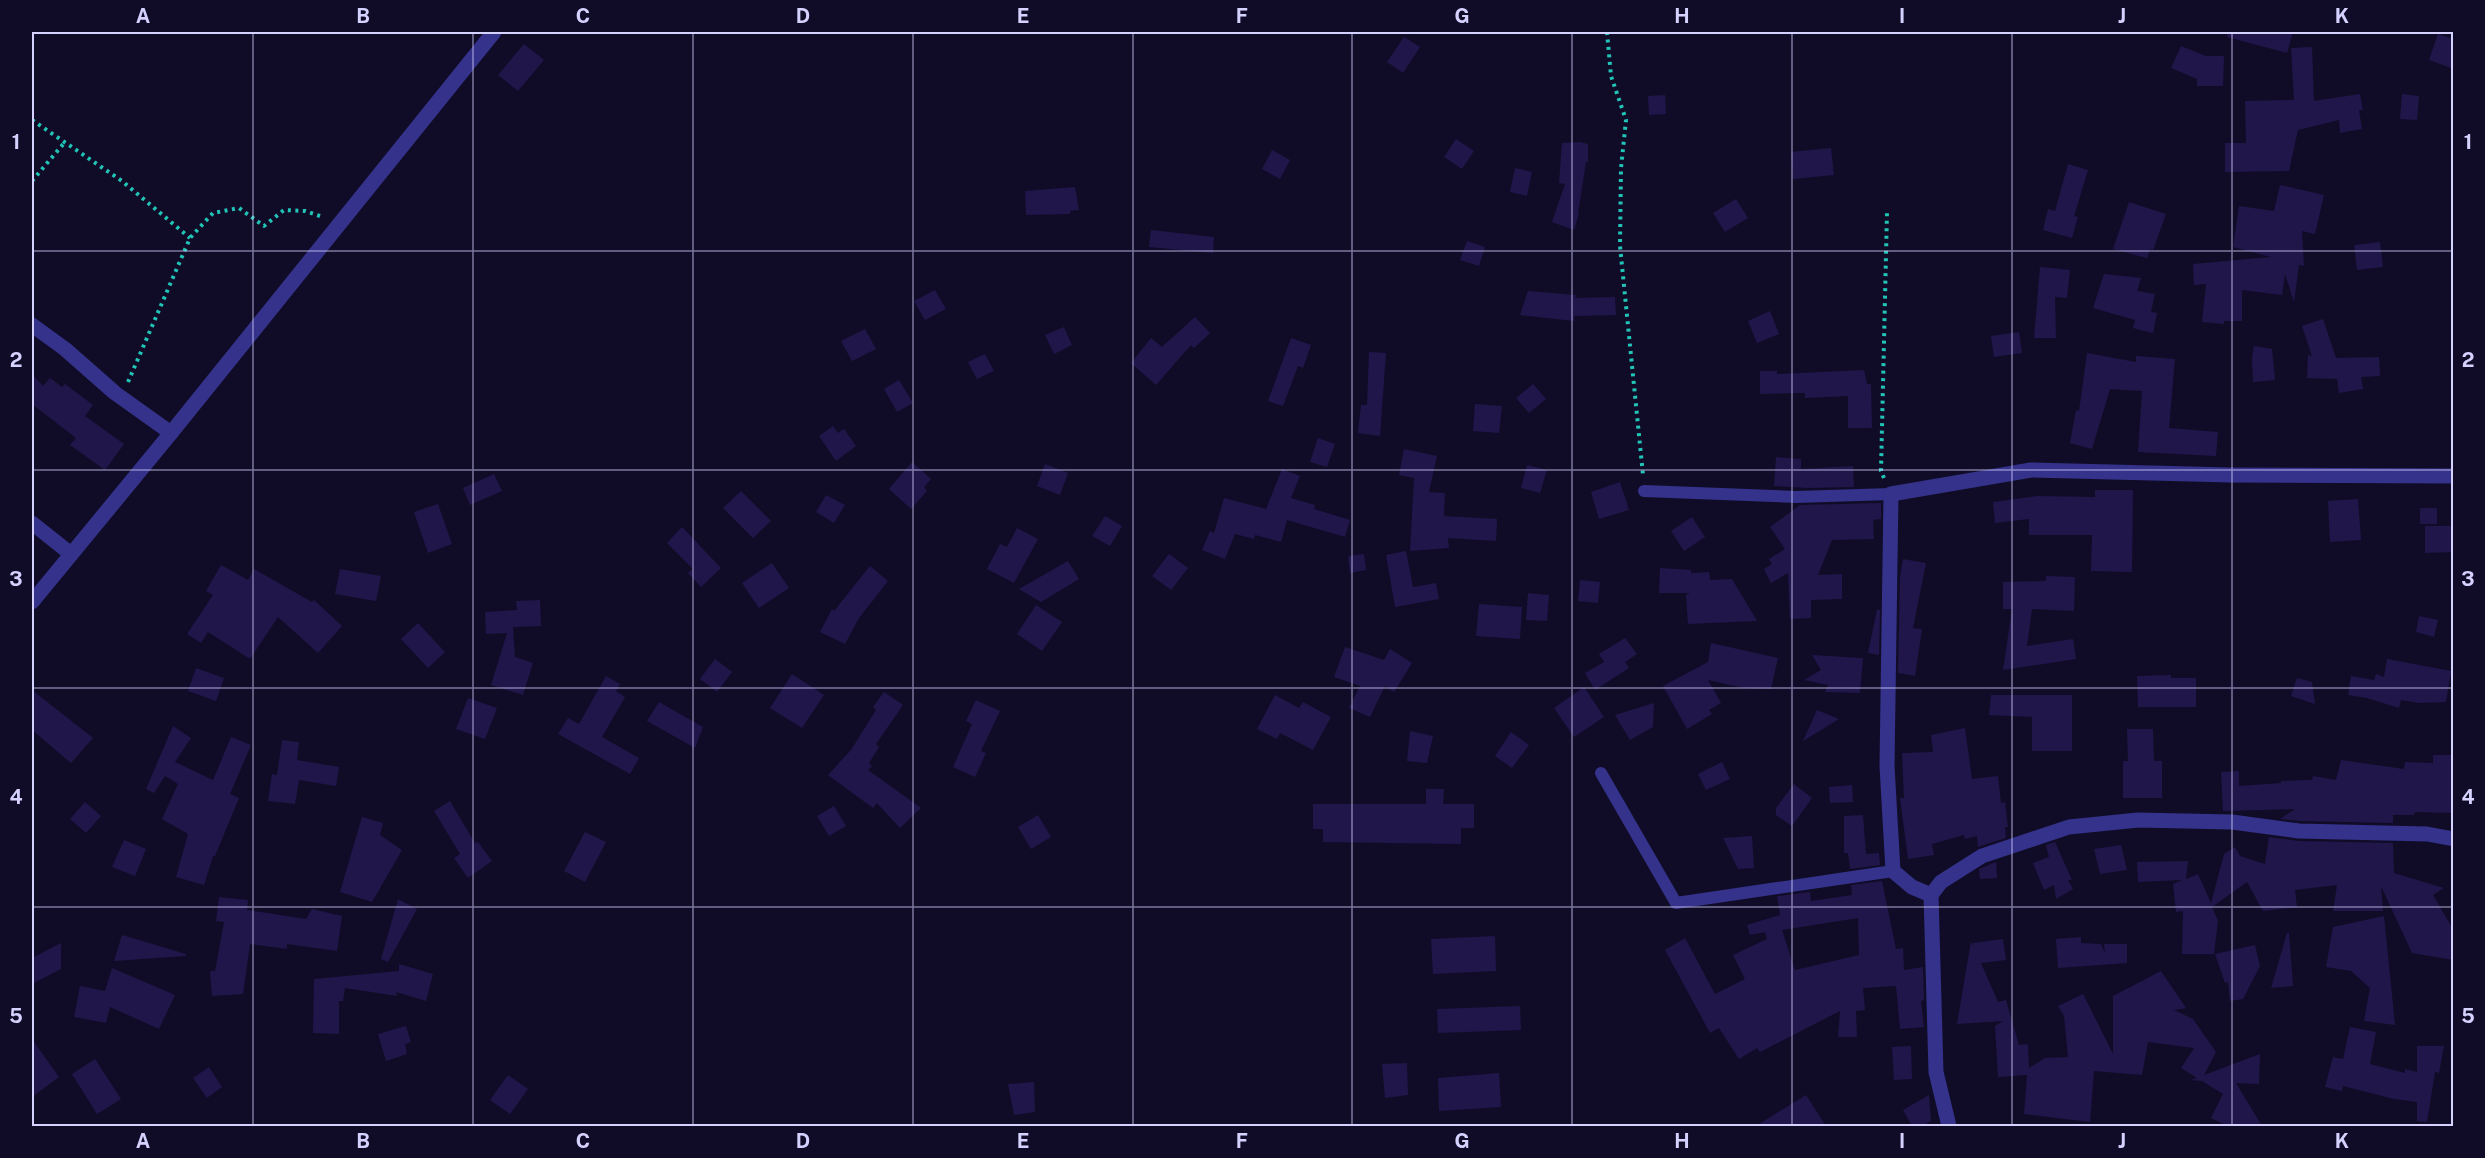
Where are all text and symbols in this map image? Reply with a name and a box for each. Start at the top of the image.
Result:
text: A [136,4,150,28]
text: B [356,4,370,28]
text: C [576,4,590,28]
text: D [796,4,810,28]
text: E [1017,4,1029,28]
text: F [1236,4,1248,28]
text: G [1454,4,1470,28]
text: H [1674,4,1690,28]
text: I [1899,4,1905,28]
text: J [2118,4,2126,28]
text: K [2335,4,2349,28]
text: 1 [12,130,20,154]
text: 1 [2464,130,2472,154]
text: 2 [10,348,22,372]
text: 2 [2462,348,2474,372]
text: 3 [9,567,23,591]
text: 3 [2461,567,2475,591]
text: 4 [9,785,23,809]
text: 4 [2461,785,2475,809]
text: 5 [9,1004,23,1028]
text: 5 [2461,1004,2475,1028]
text: A [136,1129,150,1153]
text: B [356,1129,370,1153]
text: C [576,1129,590,1153]
text: D [796,1129,810,1153]
text: E [1017,1129,1029,1153]
text: F [1236,1129,1248,1153]
text: G [1454,1129,1470,1153]
text: H [1674,1129,1690,1153]
text: I [1899,1129,1905,1153]
text: J [2118,1129,2126,1153]
text: K [2335,1129,2349,1153]

